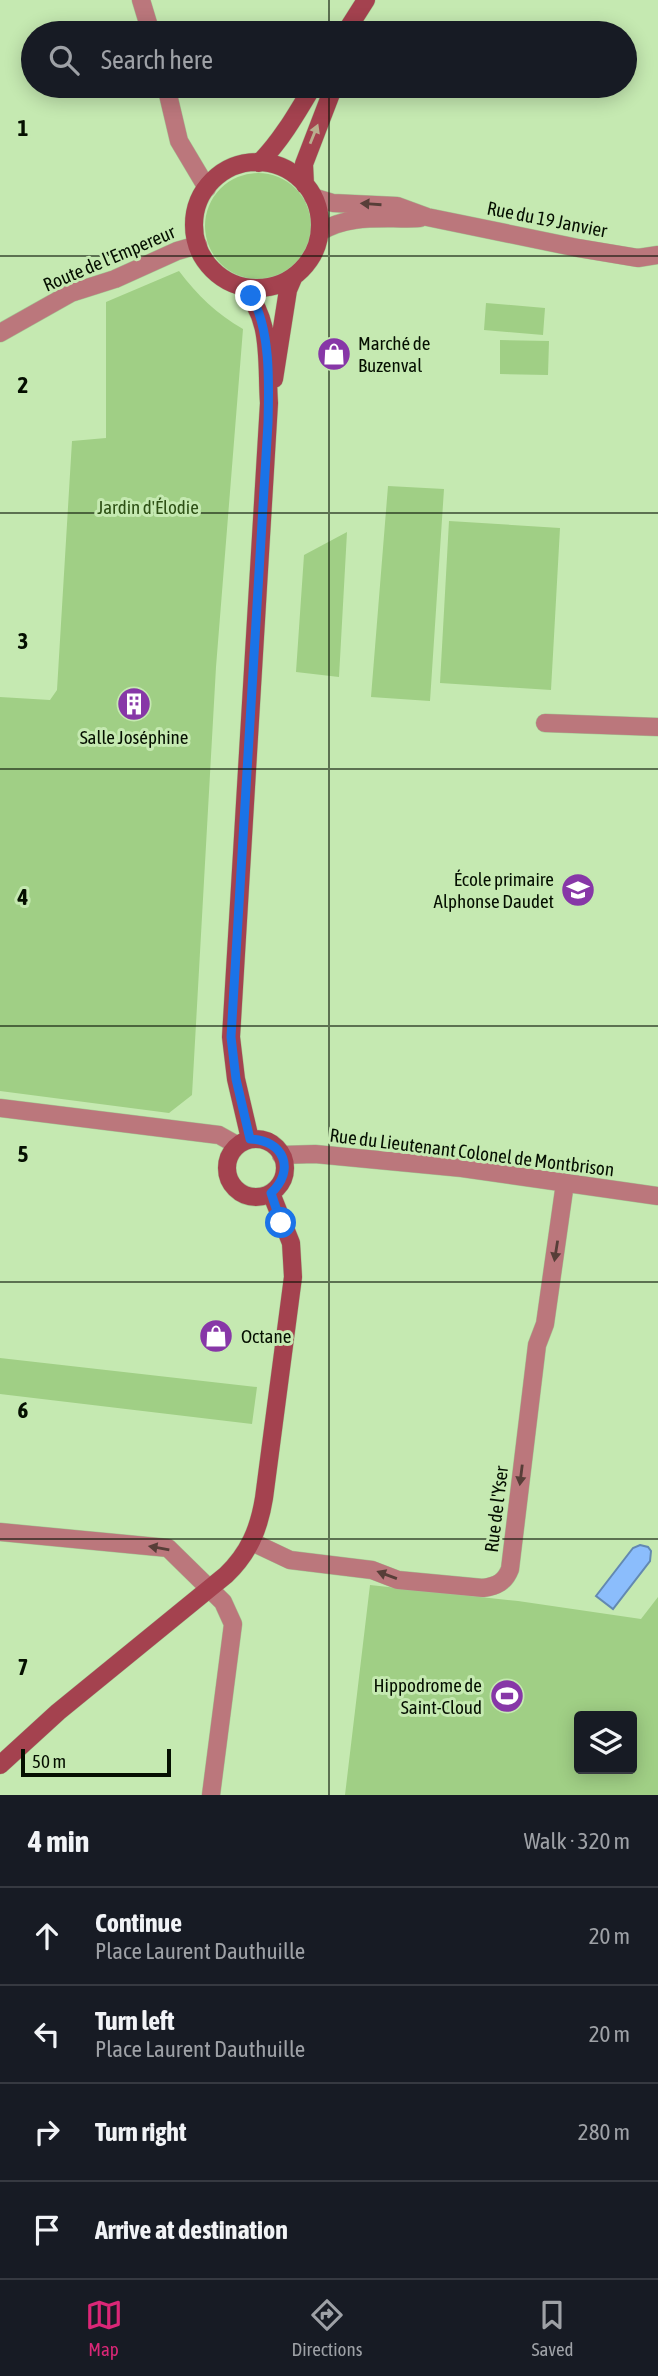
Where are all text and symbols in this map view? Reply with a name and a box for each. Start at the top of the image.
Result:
search box [21,21,637,98]
icon: search [45,41,83,79]
text: Search here [101,45,213,75]
text: 1 [18,115,29,141]
one-way arrow [309,124,320,145]
street label: Rue du 19 Janvier [485,197,609,241]
one-way arrow [360,198,382,209]
street label: Route de l'Empereur [40,220,179,296]
route end [235,280,266,311]
place label: Marché de Buzenval [358,332,430,376]
shop icon: Marché de Buzenval [315,335,353,373]
text: 2 [18,372,28,398]
park label: Jardin d'Élodie [97,496,199,518]
text: 3 [18,628,28,654]
building icon: Salle Joséphine [115,685,153,723]
place label: Salle Joséphine [80,726,188,748]
place label: École primaire Alphonse Daudet [434,868,554,912]
school or university icon: École primaire Alphonse Daudet [559,871,597,909]
text: 4 [17,884,29,910]
street label: Rue du Lieutenant Colonel de Montbrison [328,1124,616,1180]
text: 5 [18,1141,29,1167]
route start [265,1207,296,1238]
one-way arrow [550,1240,561,1262]
shop icon: Octane [197,1317,235,1355]
place label: Octane [241,1325,291,1347]
text: 6 [18,1397,29,1423]
street label: Rue de l'Yser [480,1464,512,1553]
one-way arrow [516,1464,527,1486]
one-way arrow [148,1542,170,1553]
one-way arrow [377,1570,398,1581]
text: 7 [18,1654,28,1680]
place label: Hippodrome de Saint-Cloud [374,1674,482,1718]
sports icon: Hippodrome de Saint-Cloud [488,1677,526,1715]
map controls [574,1711,637,1774]
button: layers [574,1711,637,1774]
scale bar [21,1746,172,1778]
text: 50 m [32,1750,66,1772]
text: 4 min [28,1824,89,1858]
text: Walk · 320 m [524,1828,630,1854]
text: Continue [95,1908,182,1938]
icon: ahead [28,1917,66,1955]
text: 20 m [589,1923,630,1949]
text: Place Laurent Dauthuille [95,1938,305,1964]
text: Turn left [95,2006,175,2036]
icon: left [28,2015,66,2053]
text: 20 m [589,2021,630,2047]
text: Place Laurent Dauthuille [95,2036,305,2062]
icon: right [28,2113,66,2151]
text: Turn right [95,2117,186,2147]
text: 280 m [578,2119,630,2145]
icon: arrive [28,2211,66,2249]
text: Arrive at destination [95,2215,288,2245]
tab: Map [85,2296,123,2360]
tab: Directions [292,2296,362,2360]
tab: Saved [531,2296,573,2360]

